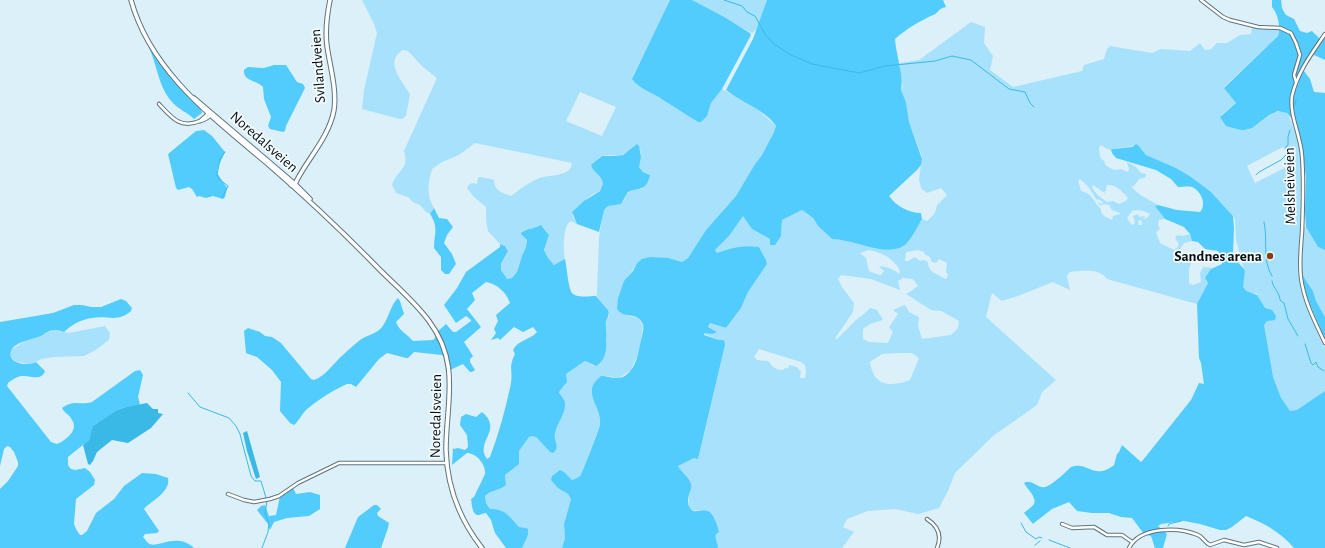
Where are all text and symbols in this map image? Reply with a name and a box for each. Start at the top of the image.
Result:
street label: Svilandveien [308,29,328,103]
street label: Noredalsveien [227,109,301,175]
street label: Melsheiveien [1282,147,1298,225]
place label: Sandnes arena [1174,249,1262,264]
marker: Sandnes arena [1265,251,1275,261]
street label: Noredalsveien [428,374,444,458]

